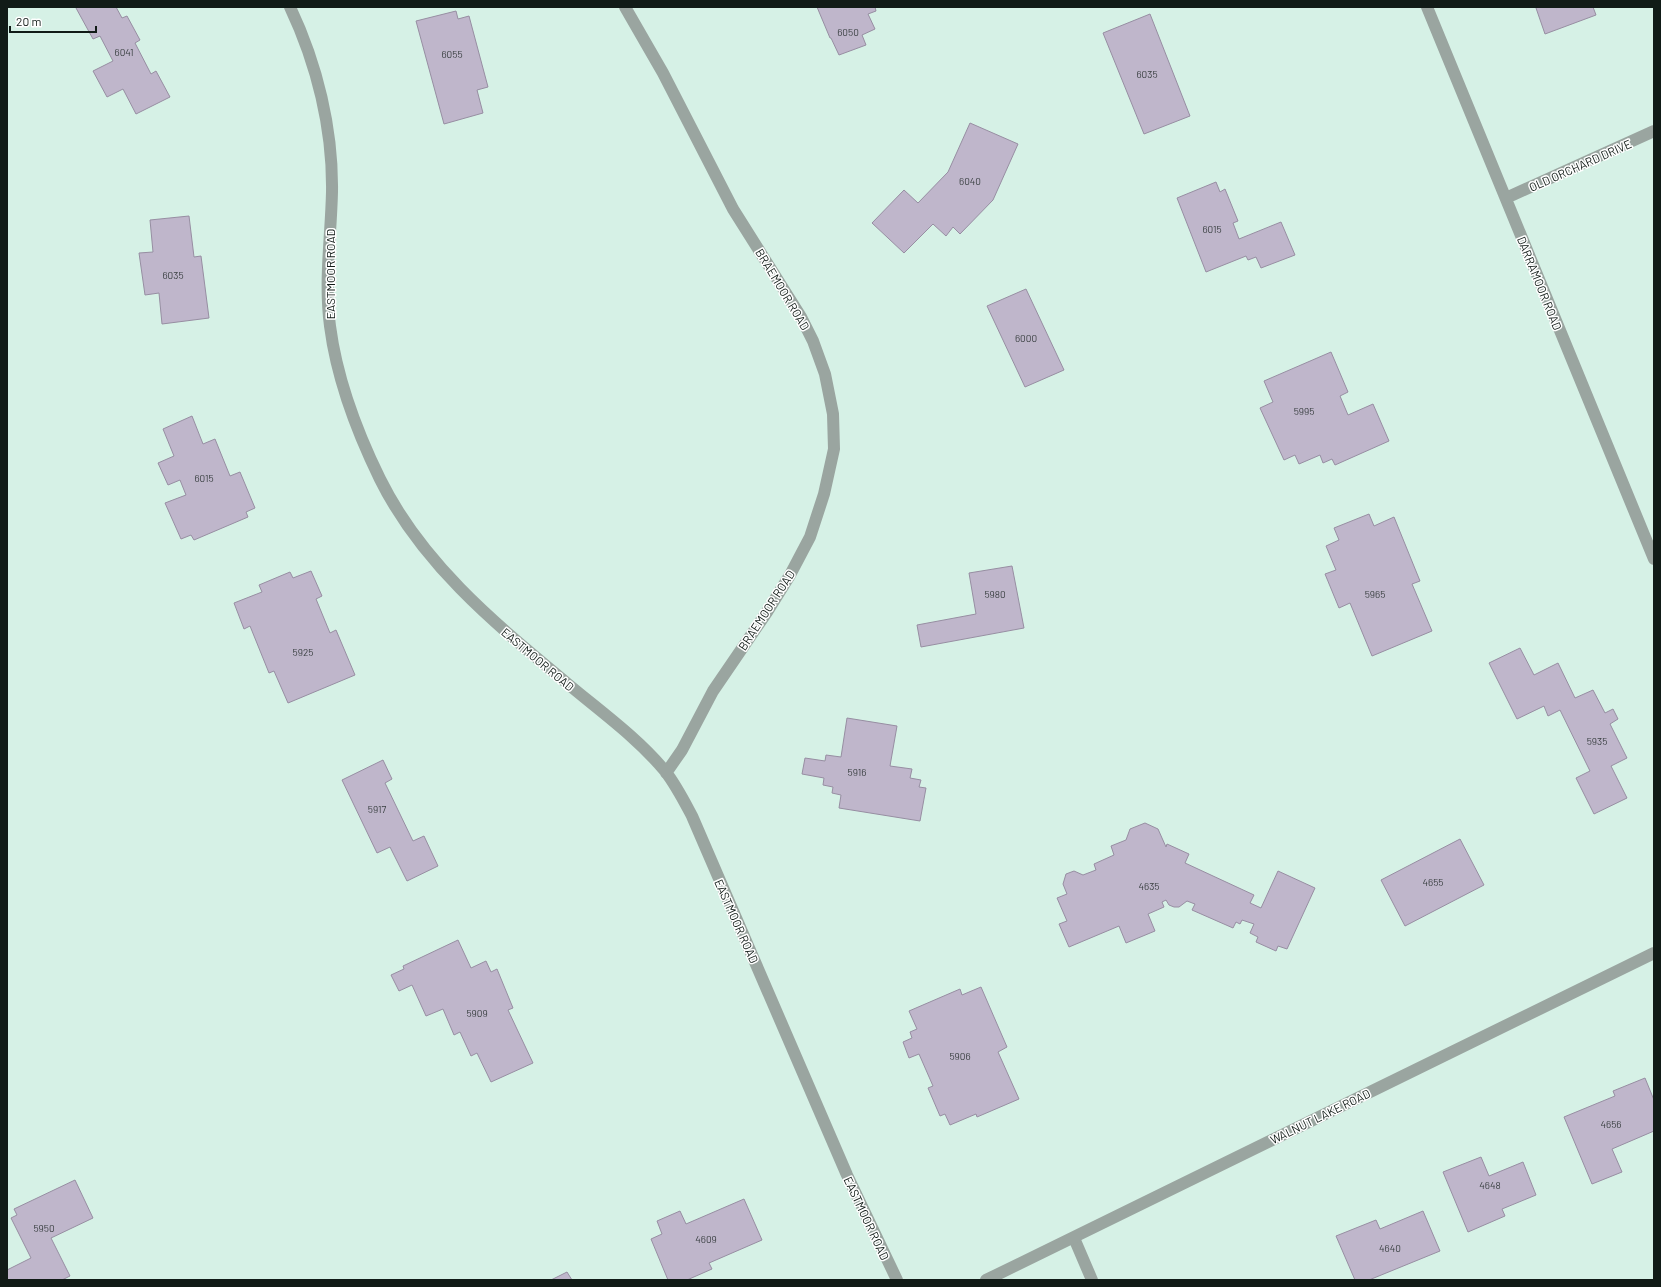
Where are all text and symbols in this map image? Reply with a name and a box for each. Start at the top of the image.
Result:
scale bar [10,8,96,34]
text: 20 m [16,14,42,28]
house number: 6050 [837,26,859,38]
house number: 6041 [115,46,133,58]
house number: 6055 [441,48,463,60]
house number: 6035 [1136,68,1158,80]
street label: OLD ORCHARD DRIVE [1527,136,1633,194]
house number: 6040 [959,175,981,187]
house number: 6015 [1202,223,1222,235]
street label: EASTMOOR ROAD [323,229,337,319]
street label: DARRAMOOR ROAD [1515,234,1565,332]
street label: BRAEMOOR ROAD [753,246,813,332]
house number: 6035 [162,269,184,281]
house number: 6000 [1015,332,1037,344]
house number: 5995 [1294,405,1314,417]
house number: 6015 [194,472,214,484]
street label: BRAEMOOR ROAD [735,567,797,653]
house number: 5980 [984,588,1006,600]
house number: 5965 [1365,588,1385,600]
street label: EASTMOOR ROAD [499,625,577,693]
house number: 5925 [293,646,313,658]
house number: 5935 [1587,735,1607,747]
house number: 5916 [848,766,866,778]
house number: 5917 [368,803,386,815]
house number: 4655 [1423,876,1443,888]
street label: EASTMOOR ROAD [712,877,762,965]
house number: 4635 [1139,880,1159,892]
house number: 5909 [466,1007,488,1019]
house number: 5906 [949,1050,971,1062]
street label: WALNUT LAKE ROAD [1268,1086,1372,1146]
house number: 4656 [1601,1118,1621,1130]
street label: EASTMOOR ROAD [842,1174,892,1262]
house number: 4648 [1479,1179,1501,1191]
house number: 5950 [33,1222,55,1234]
house number: 4609 [695,1233,717,1245]
house number: 4640 [1379,1242,1401,1254]

